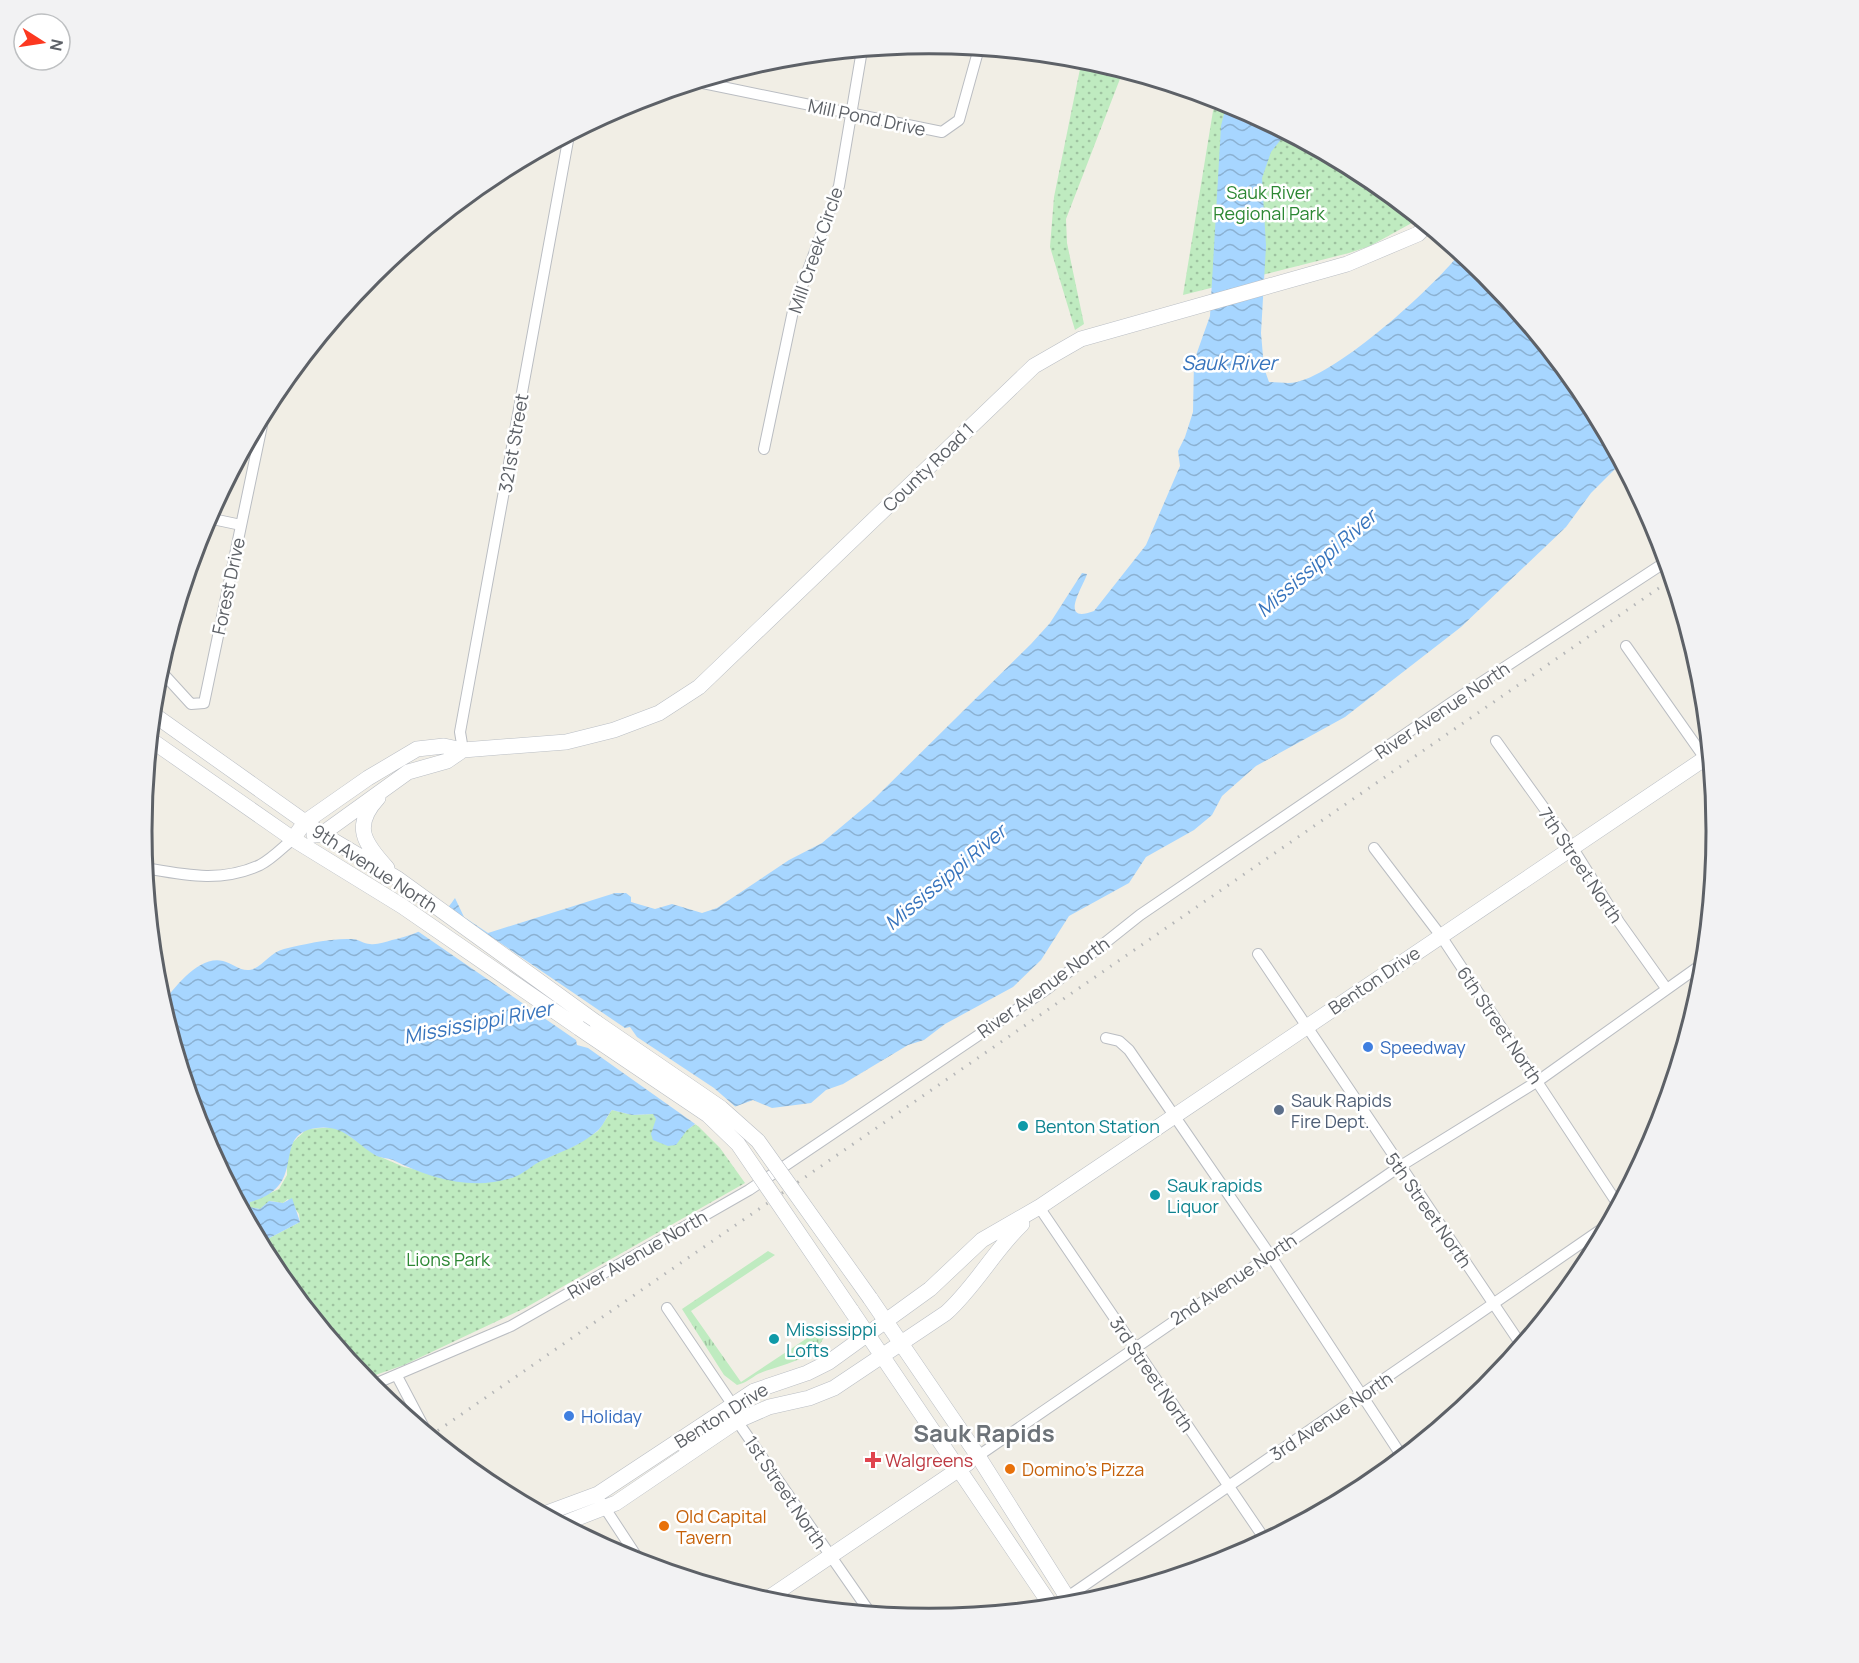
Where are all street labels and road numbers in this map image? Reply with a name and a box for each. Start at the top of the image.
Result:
street label: Mill Pond Drive [806,93,928,141]
street label: Mill Creek Circle [782,184,848,316]
street label: 321st Street [492,391,534,495]
street label: County Road 1 [877,417,979,517]
street label: Forest Drive [206,535,250,637]
street label: River Avenue North [1370,656,1514,764]
street label: 7th Street North [1533,803,1629,927]
street label: 9th Avenue North [308,818,442,918]
street label: River Avenue North [972,931,1114,1043]
street label: Benton Drive [1323,940,1425,1020]
street label: 6th Street North [1452,962,1548,1088]
street label: 5th Street North [1380,1148,1478,1272]
street label: River Avenue North [563,1204,711,1304]
street label: 2nd Avenue North [1165,1228,1301,1330]
street label: 3rd Street North [1104,1312,1200,1436]
street label: 3rd Avenue North [1265,1366,1397,1466]
street label: Benton Drive [670,1377,772,1453]
street label: 1st Street North [739,1431,833,1553]

